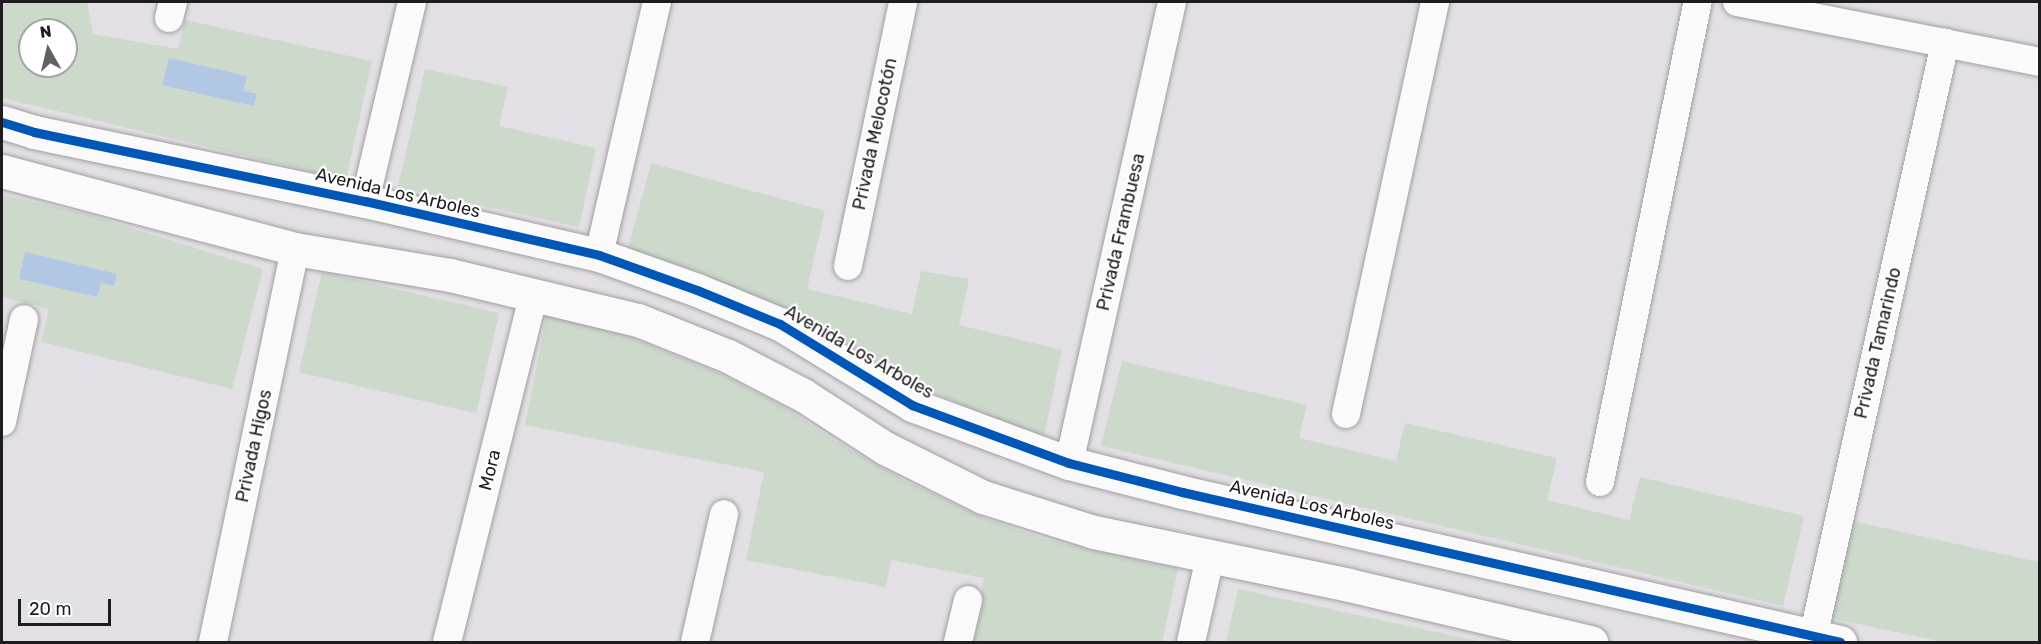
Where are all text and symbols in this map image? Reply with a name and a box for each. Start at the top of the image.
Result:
north arrow [18,18,78,78]
text: N [39,21,53,42]
street label: Privada Melocotón [848,56,902,212]
street label: Privada Frambuesa [1092,151,1150,313]
street label: Avenida Los Arboles [313,163,483,223]
street label: Privada Tamarindo [1850,265,1906,421]
street label: Avenida Los Arboles [780,300,938,404]
street label: Privada Higos [231,388,277,504]
street label: Mora [475,447,505,493]
street label: Avenida Los Arboles [1227,475,1397,535]
scale bar [21,587,114,625]
text: 20 m [29,598,71,620]

